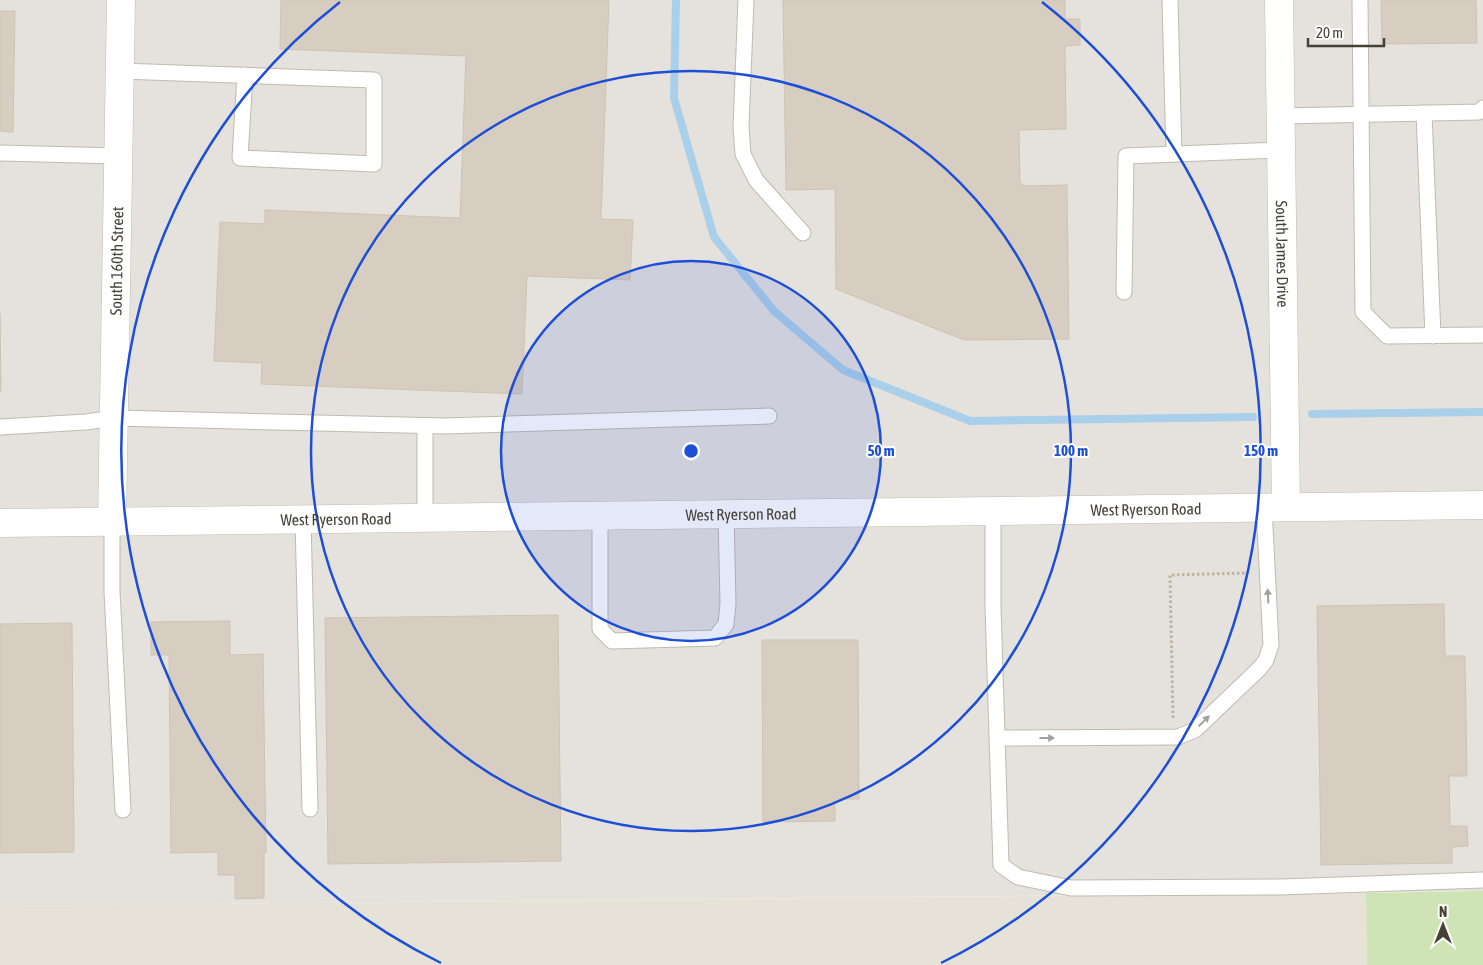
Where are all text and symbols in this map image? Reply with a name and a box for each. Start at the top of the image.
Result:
scale bar [1308,15,1384,47]
text: 20 m [1316,24,1343,41]
street label: South James Drive [1273,200,1292,308]
street label: South 160th Street [107,206,126,316]
centre of rings [682,442,700,460]
text: 50 m [868,442,895,459]
text: 100 m [1054,442,1088,459]
text: 150 m [1244,442,1278,459]
street label: West Ryerson Road [1090,499,1202,519]
street label: West Ryerson Road [685,504,797,524]
street label: West Ryerson Road [280,509,392,529]
one-way arrow [1264,588,1272,604]
one-way arrow [1198,715,1210,727]
one-way arrow [1039,734,1055,742]
north arrow [1418,900,1468,950]
text: N [1439,904,1447,920]

